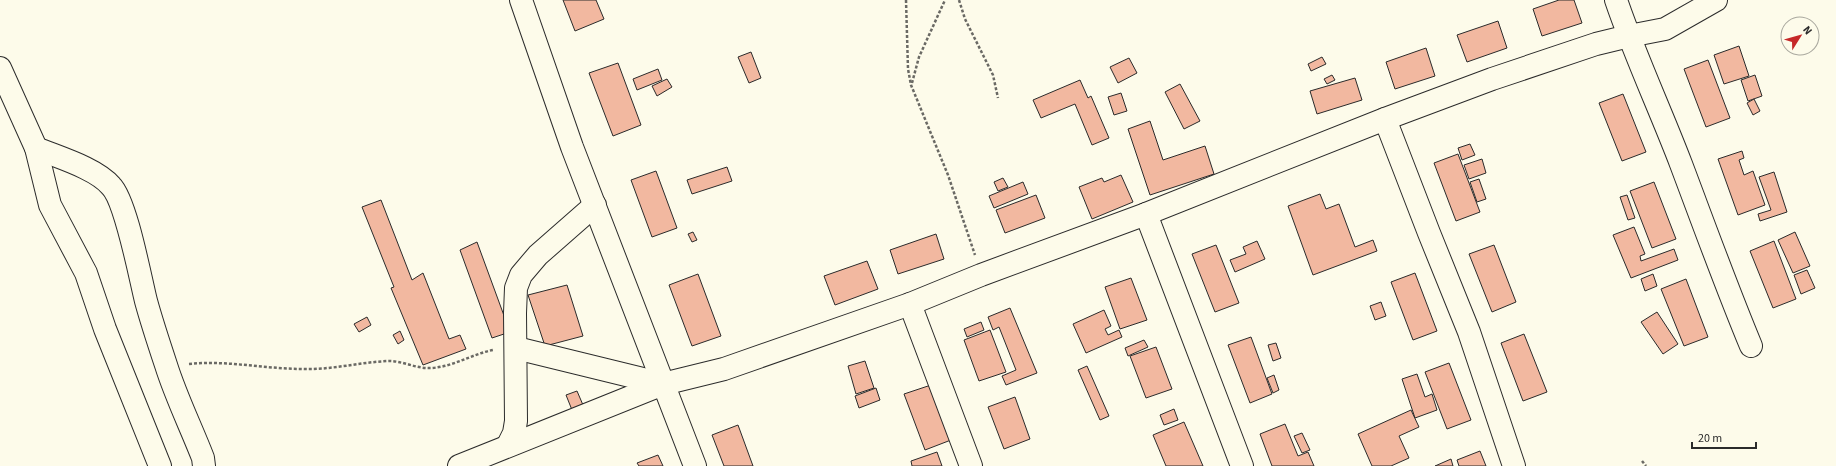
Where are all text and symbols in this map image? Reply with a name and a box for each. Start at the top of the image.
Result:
north arrow [1780,16,1820,56]
text: N [1799,23,1816,38]
scale bar [1692,424,1756,450]
text: 20 m [1698,430,1722,447]

